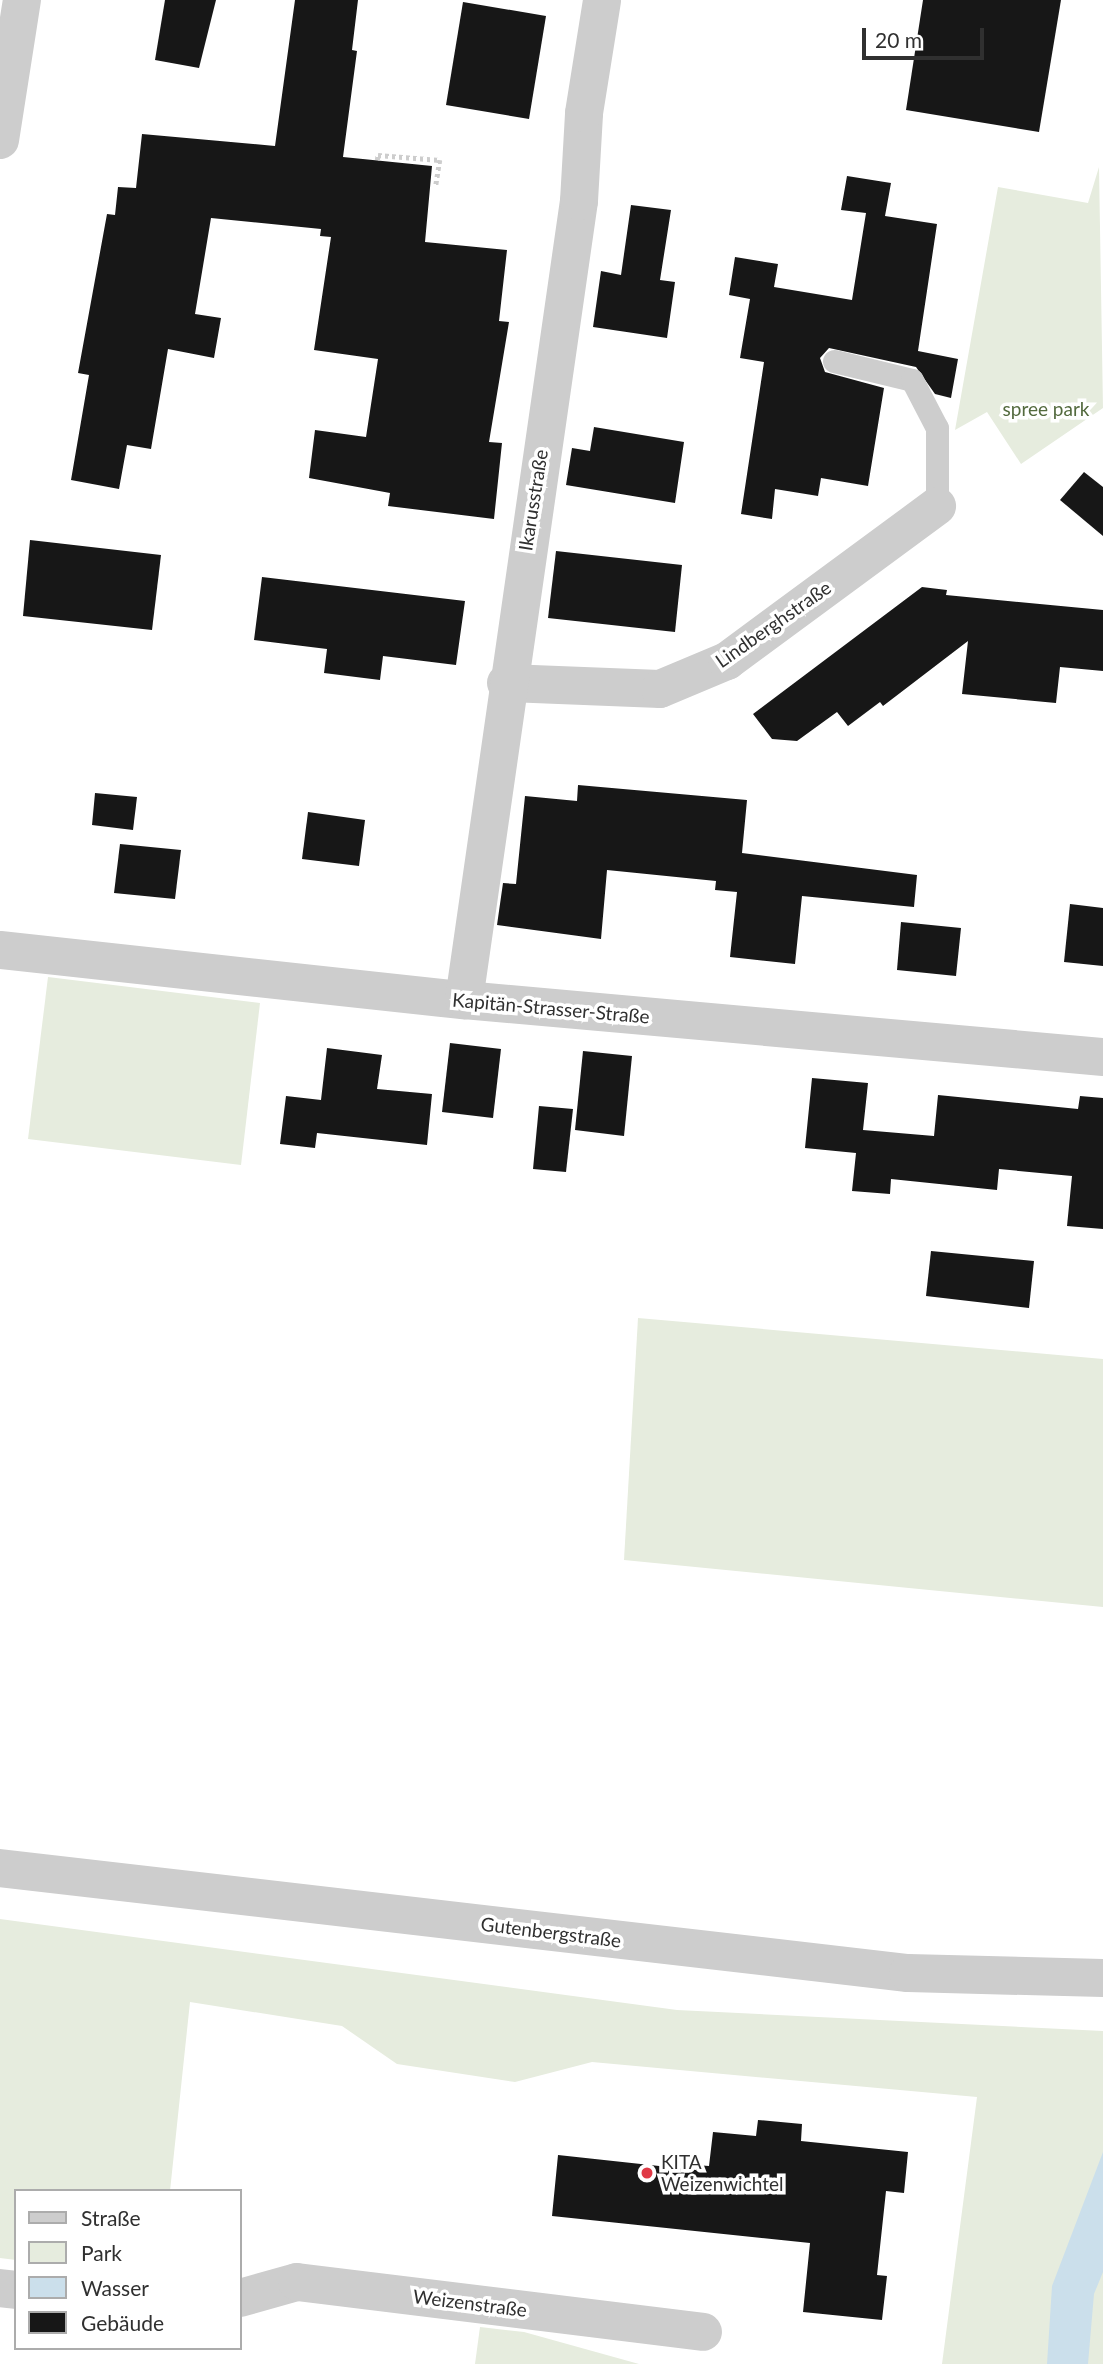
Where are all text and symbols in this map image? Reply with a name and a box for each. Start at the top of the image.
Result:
scale bar [865,14,988,58]
text: 20 m [875,27,922,52]
park label: spree park [1003,398,1089,420]
street label: Ikarusstraße [514,448,552,552]
street label: Lindberghstraße [711,576,835,672]
street label: Kapitän-Strasser-Straße [451,988,651,1028]
street label: Gutenbergstraße [480,1912,622,1952]
place label: KITA Weizenwichtel [661,2151,783,2195]
marker: KITA Weizenwichtel [639,2165,655,2181]
legend [14,2189,242,2350]
text: Straße [81,2205,141,2230]
text: Park [81,2240,122,2265]
text: Wasser [81,2275,149,2300]
street label: Weizenstraße [412,2285,528,2321]
text: Gebäude [81,2310,164,2335]

